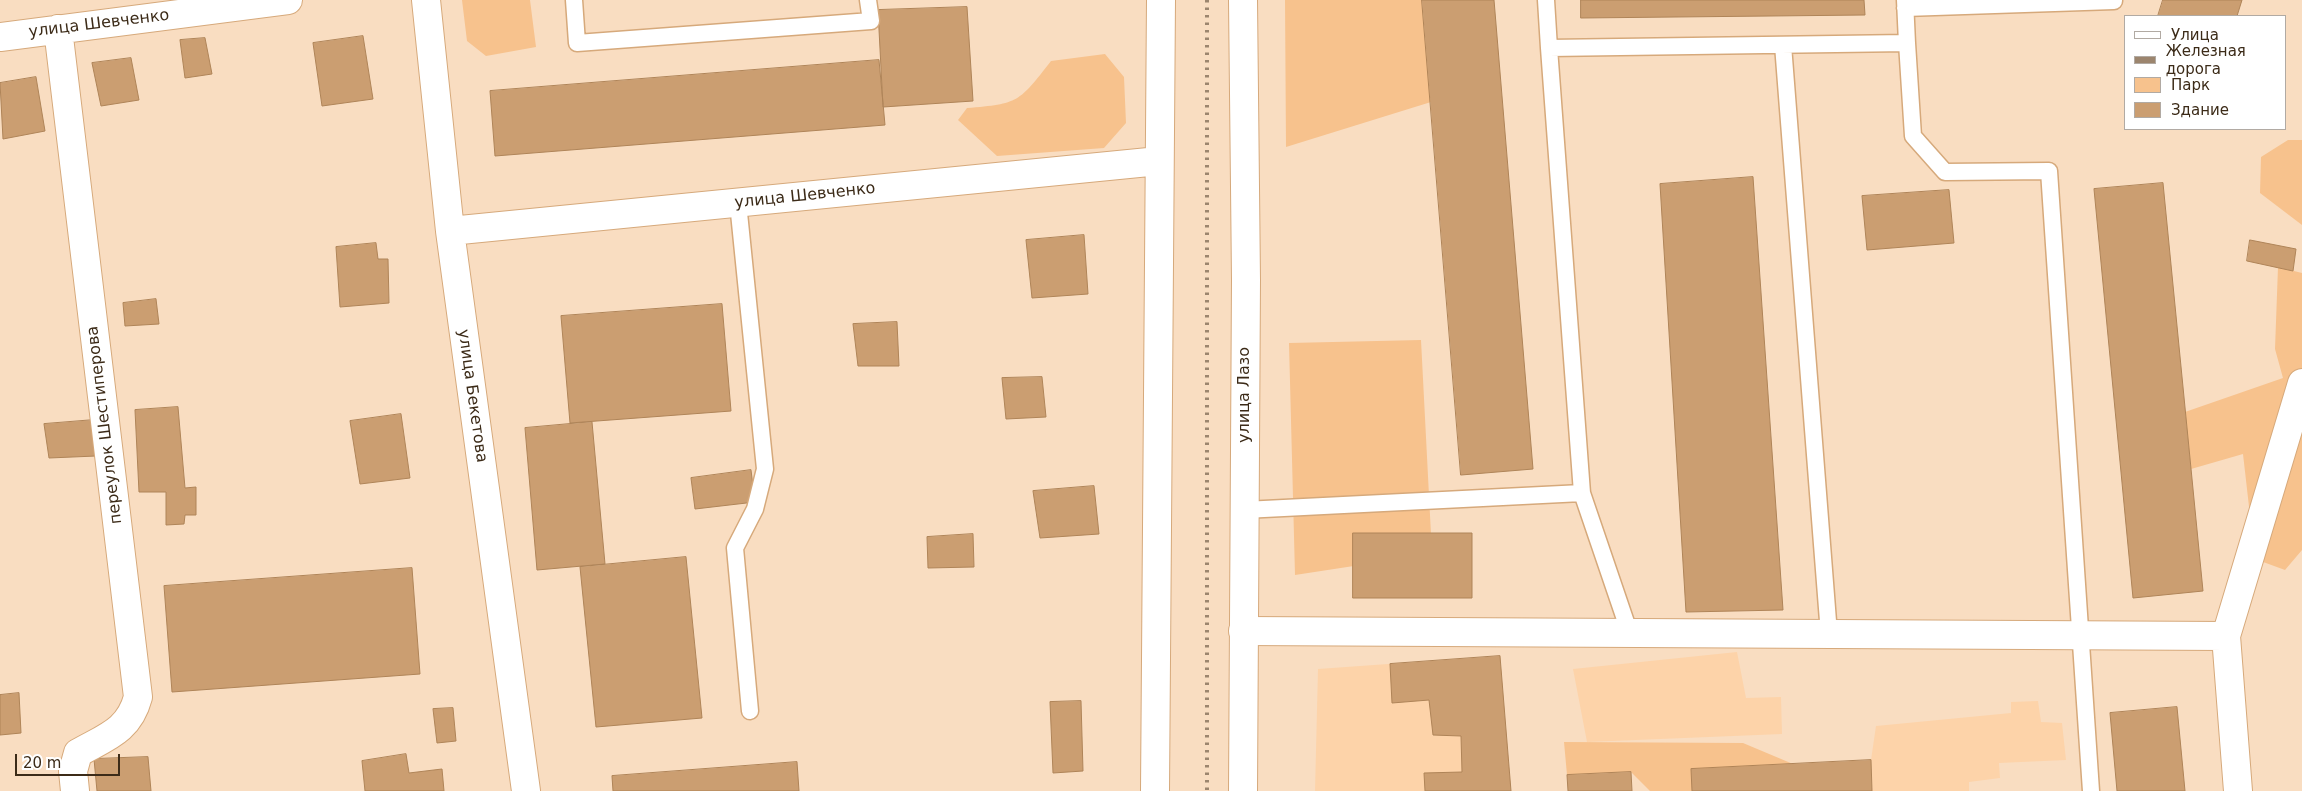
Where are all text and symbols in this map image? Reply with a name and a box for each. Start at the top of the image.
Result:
street label: улица Шевченко [28,6,170,42]
legend [2124,15,2287,130]
text: Улица [2171,26,2219,44]
text: Железная дорога [2166,42,2246,78]
text: Парк [2171,76,2210,94]
text: Здание [2171,101,2229,119]
street label: улица Шевченко [734,179,876,213]
street label: переулок Шестиперова [83,325,127,525]
street label: улица Бекетова [453,328,491,464]
street label: улица Лазо [1235,347,1255,443]
scale bar [18,744,122,776]
text: 20 m [23,754,61,772]

